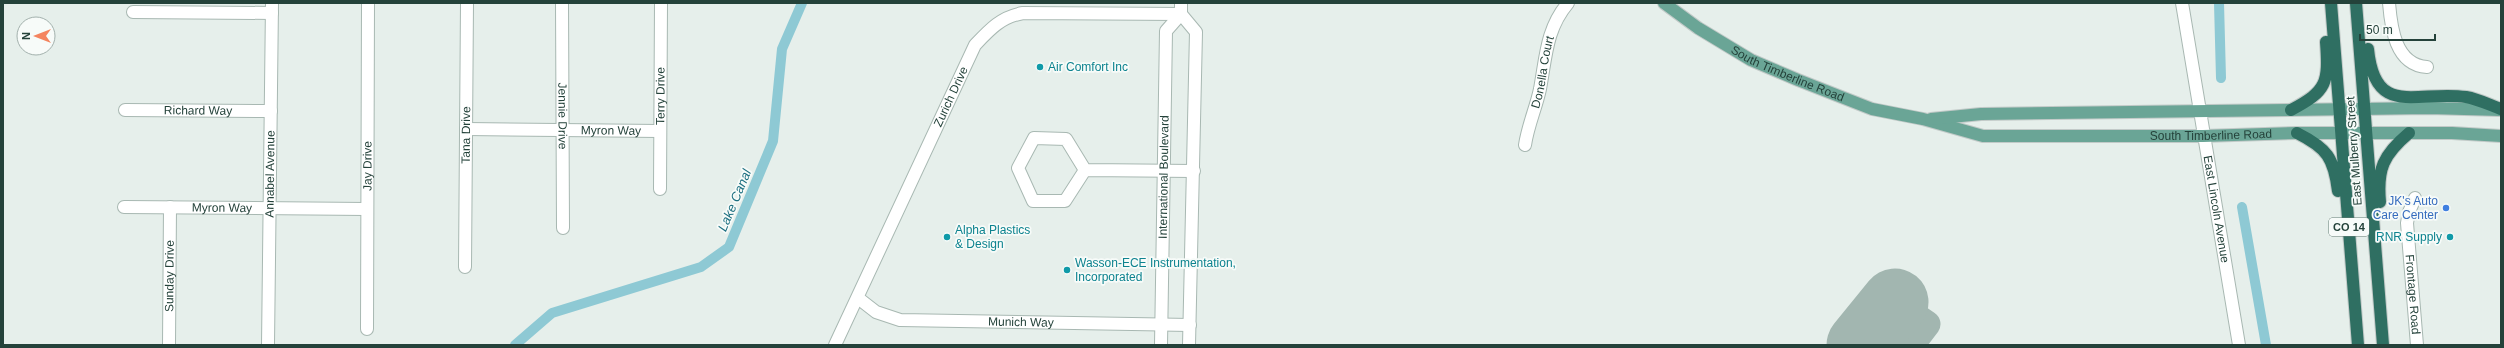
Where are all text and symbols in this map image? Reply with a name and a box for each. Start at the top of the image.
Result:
north arrow [16,16,56,56]
scale bar [2360,16,2435,42]
text: 50 m [2366,23,2393,37]
text: N [20,32,32,40]
street label: Donella Court [1528,34,1557,110]
street label: South Timberline Road [1728,43,1846,104]
place label: Air Comfort Inc [1048,60,1128,74]
marker: Air Comfort Inc [1035,62,1045,72]
street label: Zurich Drive [931,64,971,129]
street label: Terry Drive [653,67,668,125]
street label: Jennie Drive [555,83,570,150]
street label: East Mulberry Street [2343,95,2365,206]
street label: Richard Way [164,103,232,118]
street label: Tana Drive [459,106,473,164]
street label: International Boulevard [1156,115,1172,239]
street label: Myron Way [581,123,641,138]
street label: South Timberline Road [2150,127,2272,143]
street label: Annabel Avenue [262,130,278,218]
street label: Jay Drive [360,141,375,191]
street label: East Lincoln Avenue [2201,154,2232,264]
water label: Lake Canal [715,166,755,233]
place label: JK's Auto Care Center [2373,194,2438,222]
street label: Myron Way [192,201,252,215]
marker: JK's Auto Care Center [2441,203,2451,213]
road number: CO 14 [2329,218,2369,236]
place label: Alpha Plastics & Design [955,223,1030,251]
place label: RNR Supply [2376,230,2442,244]
marker: Alpha Plastics & Design [942,232,952,242]
marker: RNR Supply [2445,232,2455,242]
street label: Sunday Drive [162,240,177,312]
street label: Frontage Road [2403,254,2423,335]
place label: Wasson-ECE Instrumentation, Incorporated [1075,256,1236,284]
marker: Wasson-ECE Instrumentation, Incorporated [1062,265,1072,275]
street label: Munich Way [988,315,1054,330]

